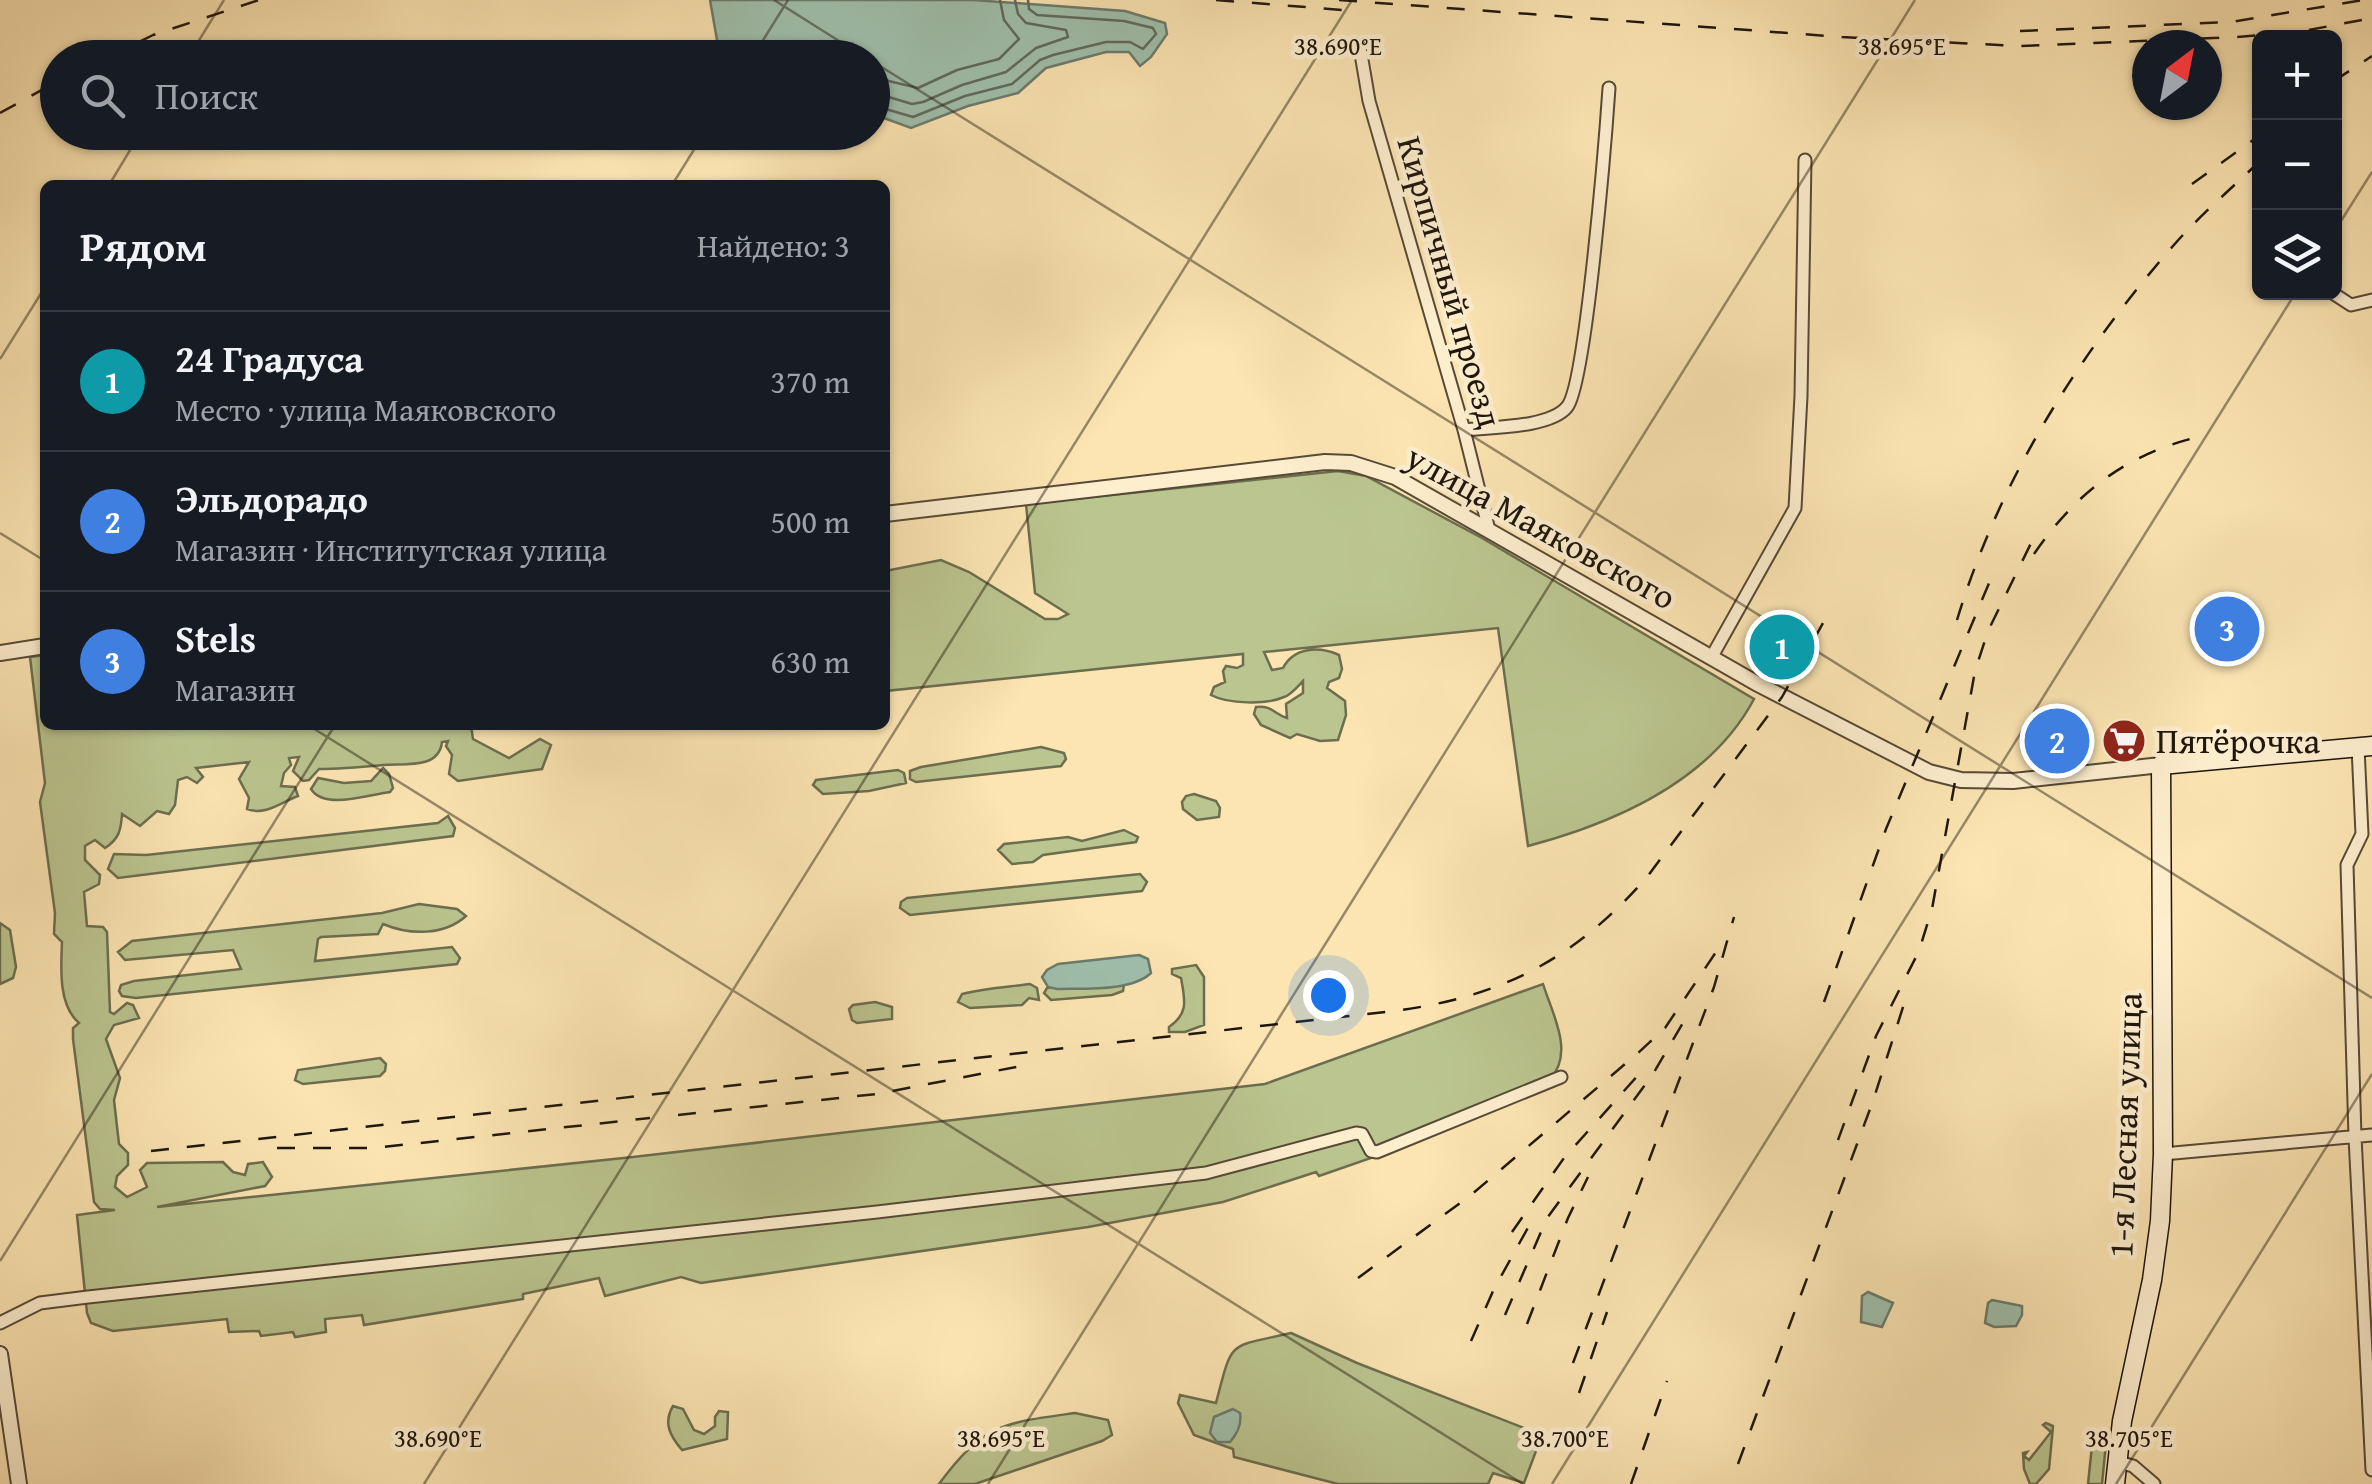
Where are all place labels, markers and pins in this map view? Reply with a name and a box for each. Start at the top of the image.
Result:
pin: 3 [2194,592,2260,666]
pin: 1 [1750,610,1814,684]
pin: 2 [2024,704,2090,778]
place label: Пятёрочка [2156,715,2320,766]
supermarket icon: Пятёрочка [2101,718,2147,764]

